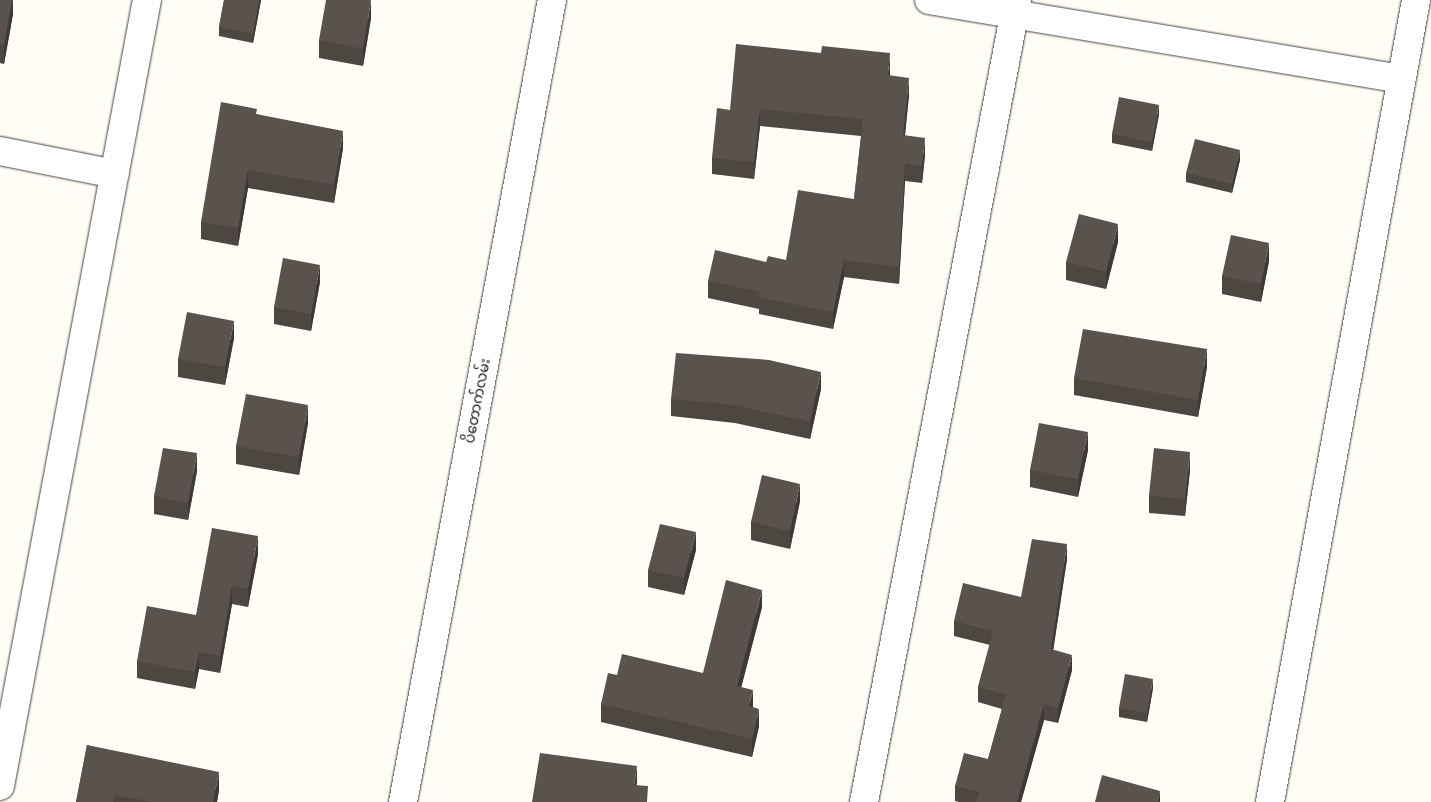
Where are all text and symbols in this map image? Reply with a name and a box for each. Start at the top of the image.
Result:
street label: ပိတောက်လမ်း [462,357,494,445]

